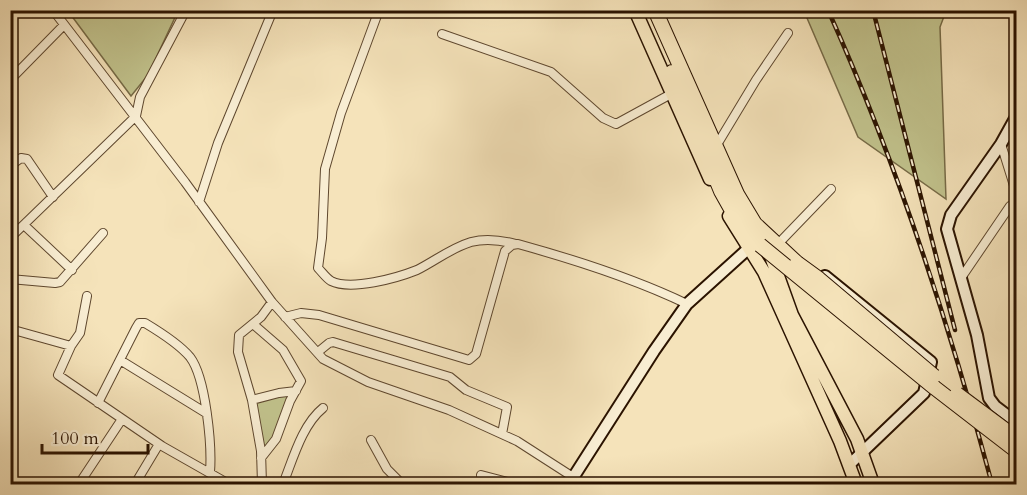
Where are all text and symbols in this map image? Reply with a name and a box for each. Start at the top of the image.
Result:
scale bar [42,417,148,455]
text: 100 m [51,426,99,451]

